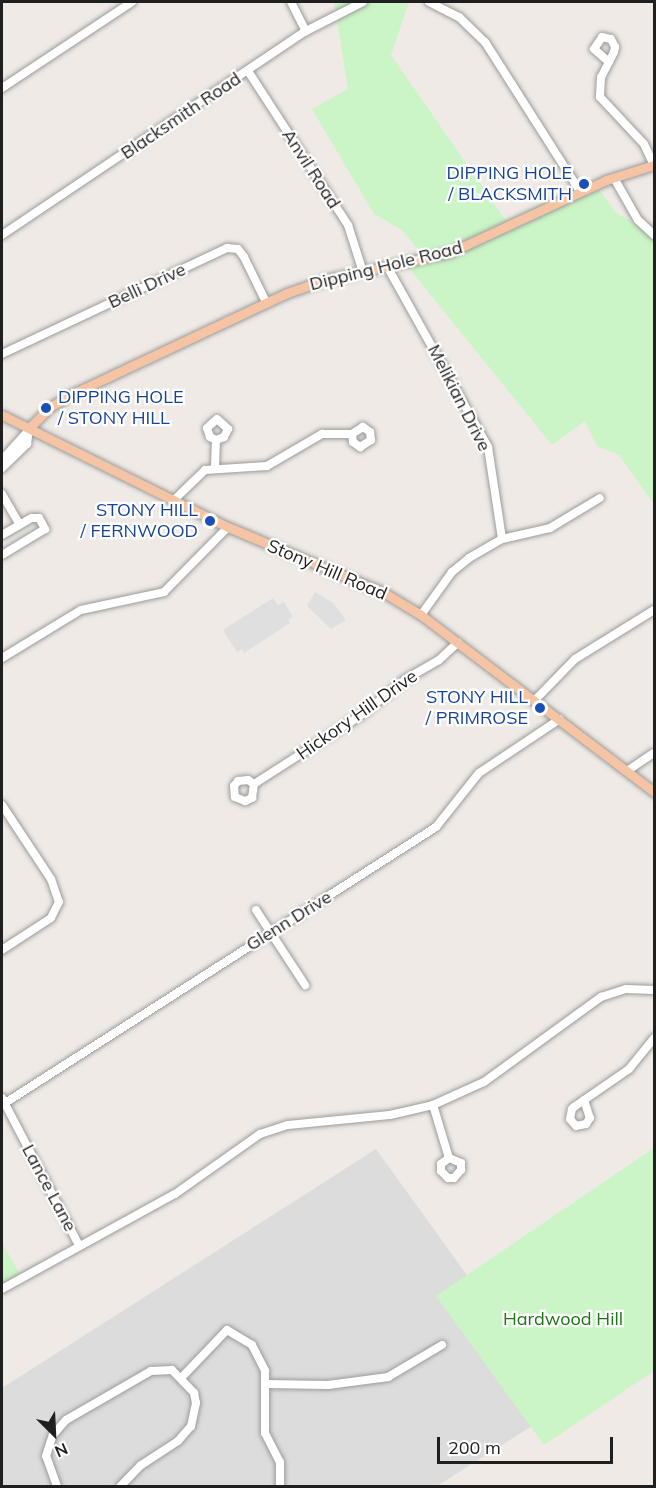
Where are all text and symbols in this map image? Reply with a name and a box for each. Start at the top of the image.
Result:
street label: Blacksmith Road [117,68,245,164]
street label: Anvil Road [277,125,345,213]
place label: DIPPING HOLE / BLACKSMITH [446,163,572,206]
marker: DIPPING HOLE / BLACKSMITH [577,177,591,191]
street label: Dipping Hole Road [307,237,465,295]
street label: Belli Drive [105,259,189,313]
street label: Melikian Drive [423,341,495,455]
place label: DIPPING HOLE / STONY HILL [58,387,184,430]
marker: DIPPING HOLE / STONY HILL [39,401,53,415]
place label: STONY HILL / FERNWOOD [81,500,198,542]
marker: STONY HILL / FERNWOOD [203,514,217,528]
street label: Stony Hill Road [264,535,390,605]
street label: Hickory Hill Drive [292,665,422,765]
place label: STONY HILL / PRIMROSE [426,687,528,730]
marker: STONY HILL / PRIMROSE [533,701,547,715]
street label: Glenn Drive [242,886,336,956]
street label: Lance Lane [17,1141,81,1235]
park label: Hardwood Hill [503,1308,623,1330]
north arrow [24,1404,84,1464]
scale bar [440,1425,616,1463]
text: 200 m [448,1436,501,1459]
text: N [52,1439,71,1462]

